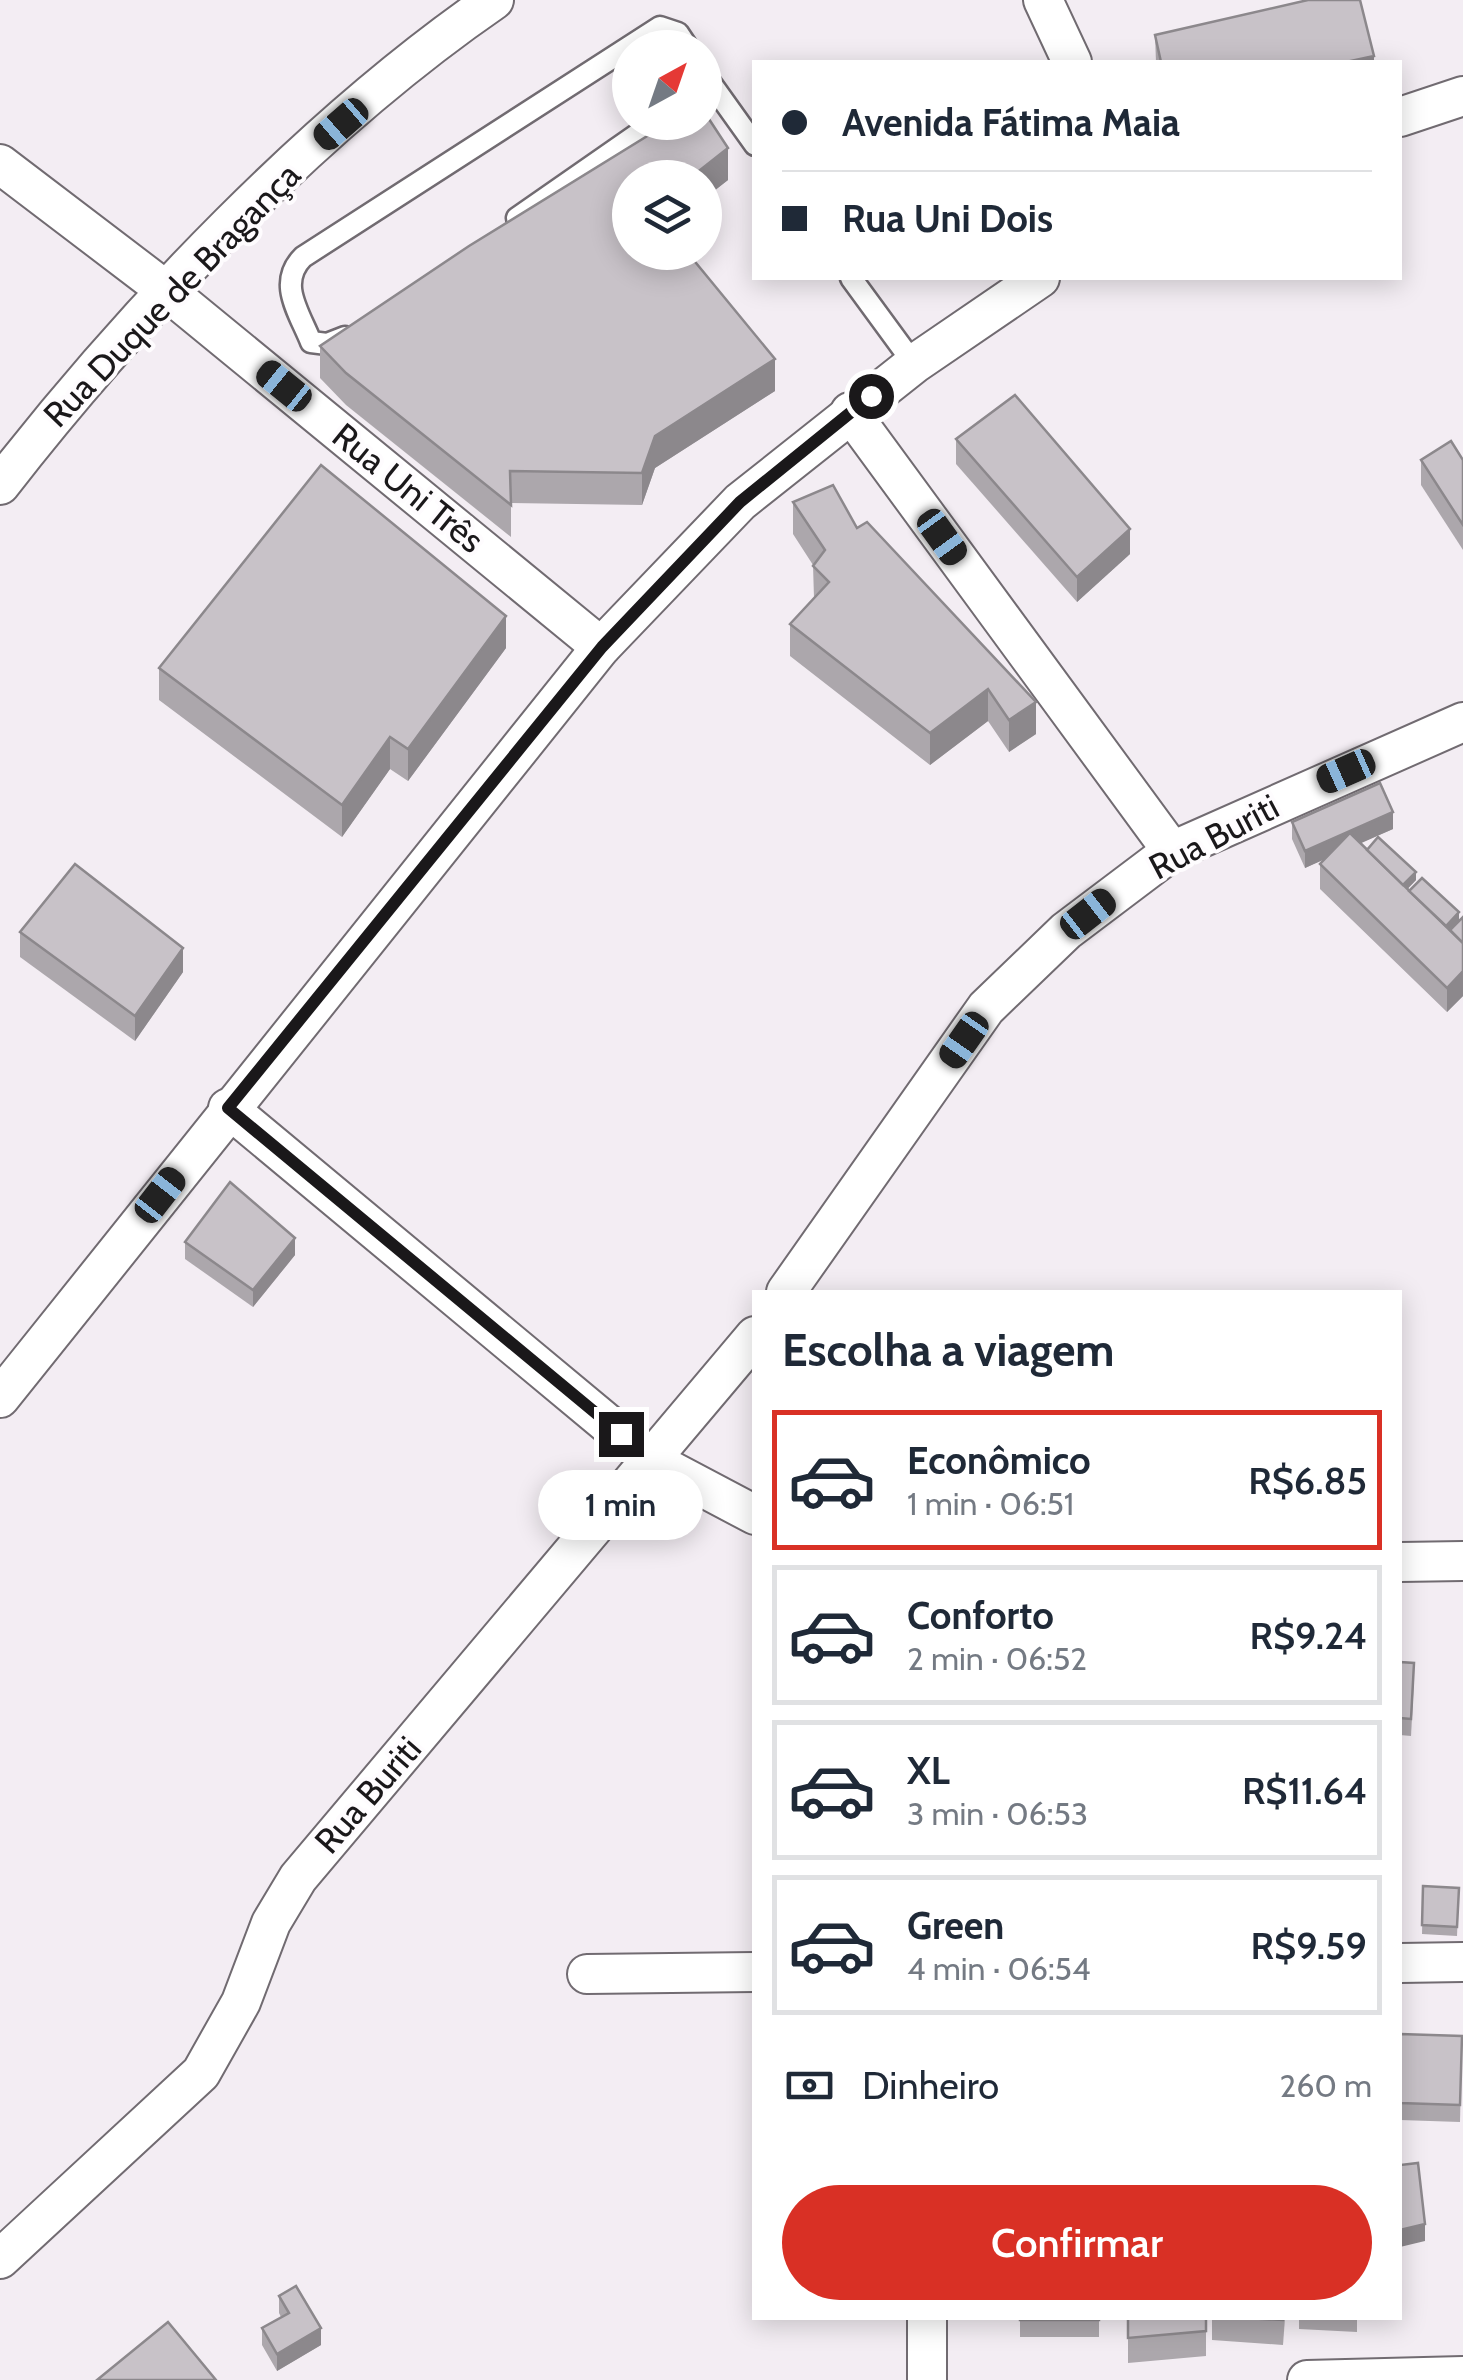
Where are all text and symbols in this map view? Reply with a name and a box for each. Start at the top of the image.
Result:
north arrow [612,30,722,140]
map controls [612,30,722,270]
car [309,93,373,155]
text: Avenida Fátima Maia [842,99,1180,146]
street label: Rua Duque de Bragança [34,153,309,436]
button: layers [612,160,722,270]
text: Rua Uni Dois [842,195,1053,242]
car [251,355,317,417]
route start [849,374,894,419]
street label: Rua Uni Três [324,414,493,562]
car [912,504,972,570]
car [1312,745,1380,797]
street label: Rua Buriti [1142,785,1286,889]
car [1055,884,1121,944]
car [935,1007,993,1073]
car [130,1162,190,1228]
text: Escolha a viagem [782,1323,1114,1377]
route end [599,1412,644,1457]
icon: car [787,1435,877,1525]
text: Econômico [907,1437,1091,1484]
text: R$6.85 [1248,1457,1367,1504]
callout: 1 min [538,1469,704,1539]
text: 1 min · 06:51 [907,1484,1074,1523]
text: 1 min [585,1485,656,1524]
icon: car [787,1590,877,1680]
text: Conforto [907,1592,1054,1639]
text: R$9.24 [1249,1612,1367,1659]
text: 2 min · 06:52 [907,1639,1087,1678]
street label: Rua Buriti [305,1728,430,1862]
icon: car [787,1745,877,1835]
text: XL [907,1747,950,1794]
text: R$11.64 [1242,1767,1367,1814]
text: 3 min · 06:53 [907,1794,1088,1833]
icon: car [787,1900,877,1990]
text: Green [907,1902,1004,1949]
text: R$9.59 [1251,1922,1367,1969]
text: 4 min · 06:54 [907,1949,1090,1988]
icon: cash [782,2058,837,2113]
text: Dinheiro [862,2062,999,2109]
text: 260 m [1279,2066,1372,2105]
button: Confirmar [782,2185,1372,2300]

